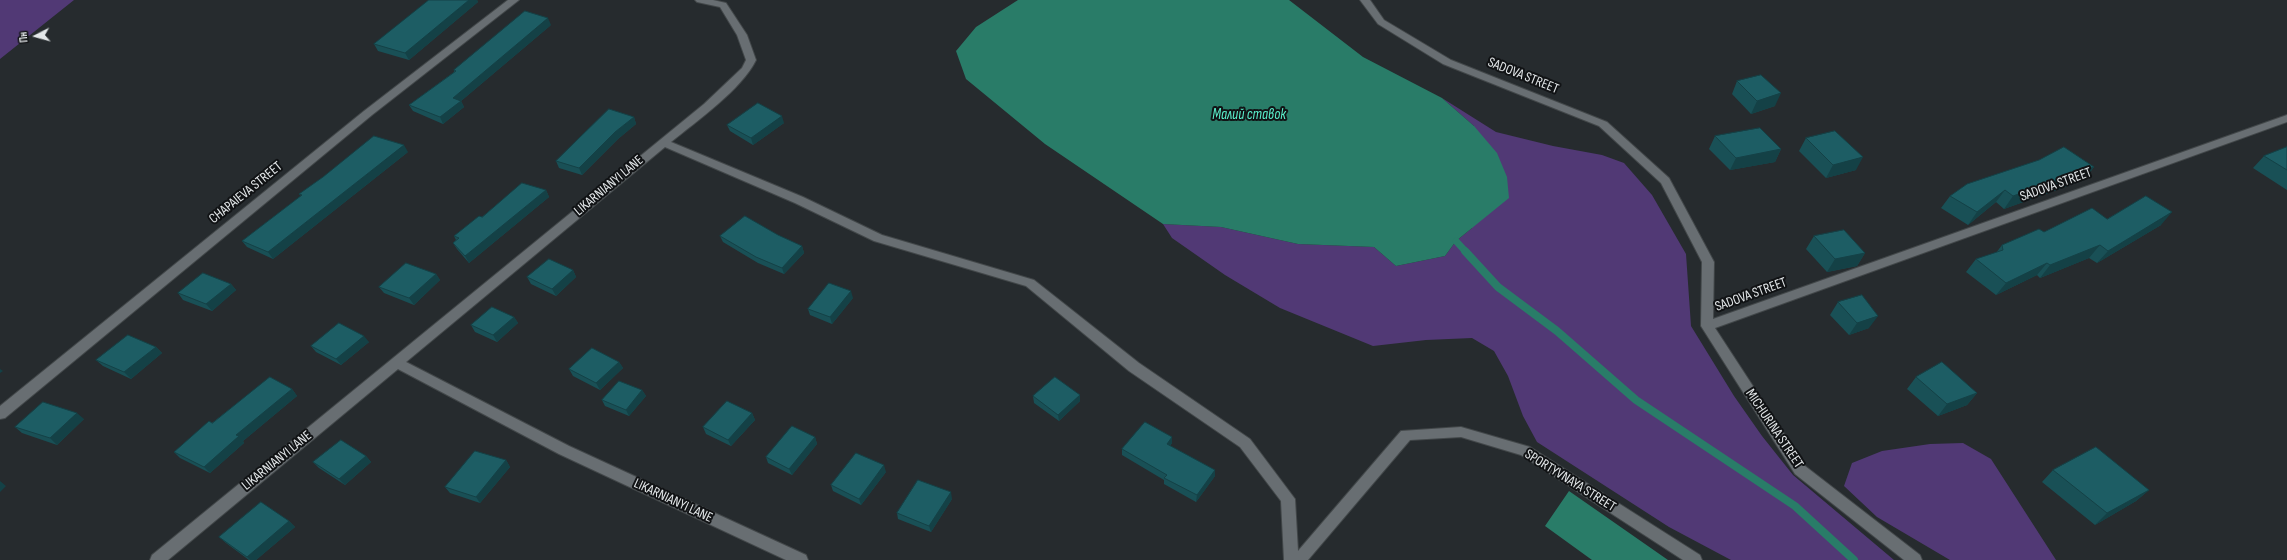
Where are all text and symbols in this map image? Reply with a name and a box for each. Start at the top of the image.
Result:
north arrow [16,16,56,56]
text: Пн [17,31,31,43]
street label: SADOVA STREET [1485,54,1561,98]
water label: Малий ставок [1212,106,1286,124]
street label: LIKARNIANYI LANE [571,152,647,220]
street label: CHAPAIEVA STREET [206,158,286,228]
street label: SADOVA STREET [2018,164,2094,206]
street label: SADOVA STREET [1713,274,1789,316]
street label: MICHURINA STREET [1741,386,1807,472]
street label: LIKARNIANYI LANE [239,428,315,494]
street label: SPORTYVNAYA STREET [1521,446,1619,516]
street label: LIKARNIANYI LANE [631,475,715,527]

